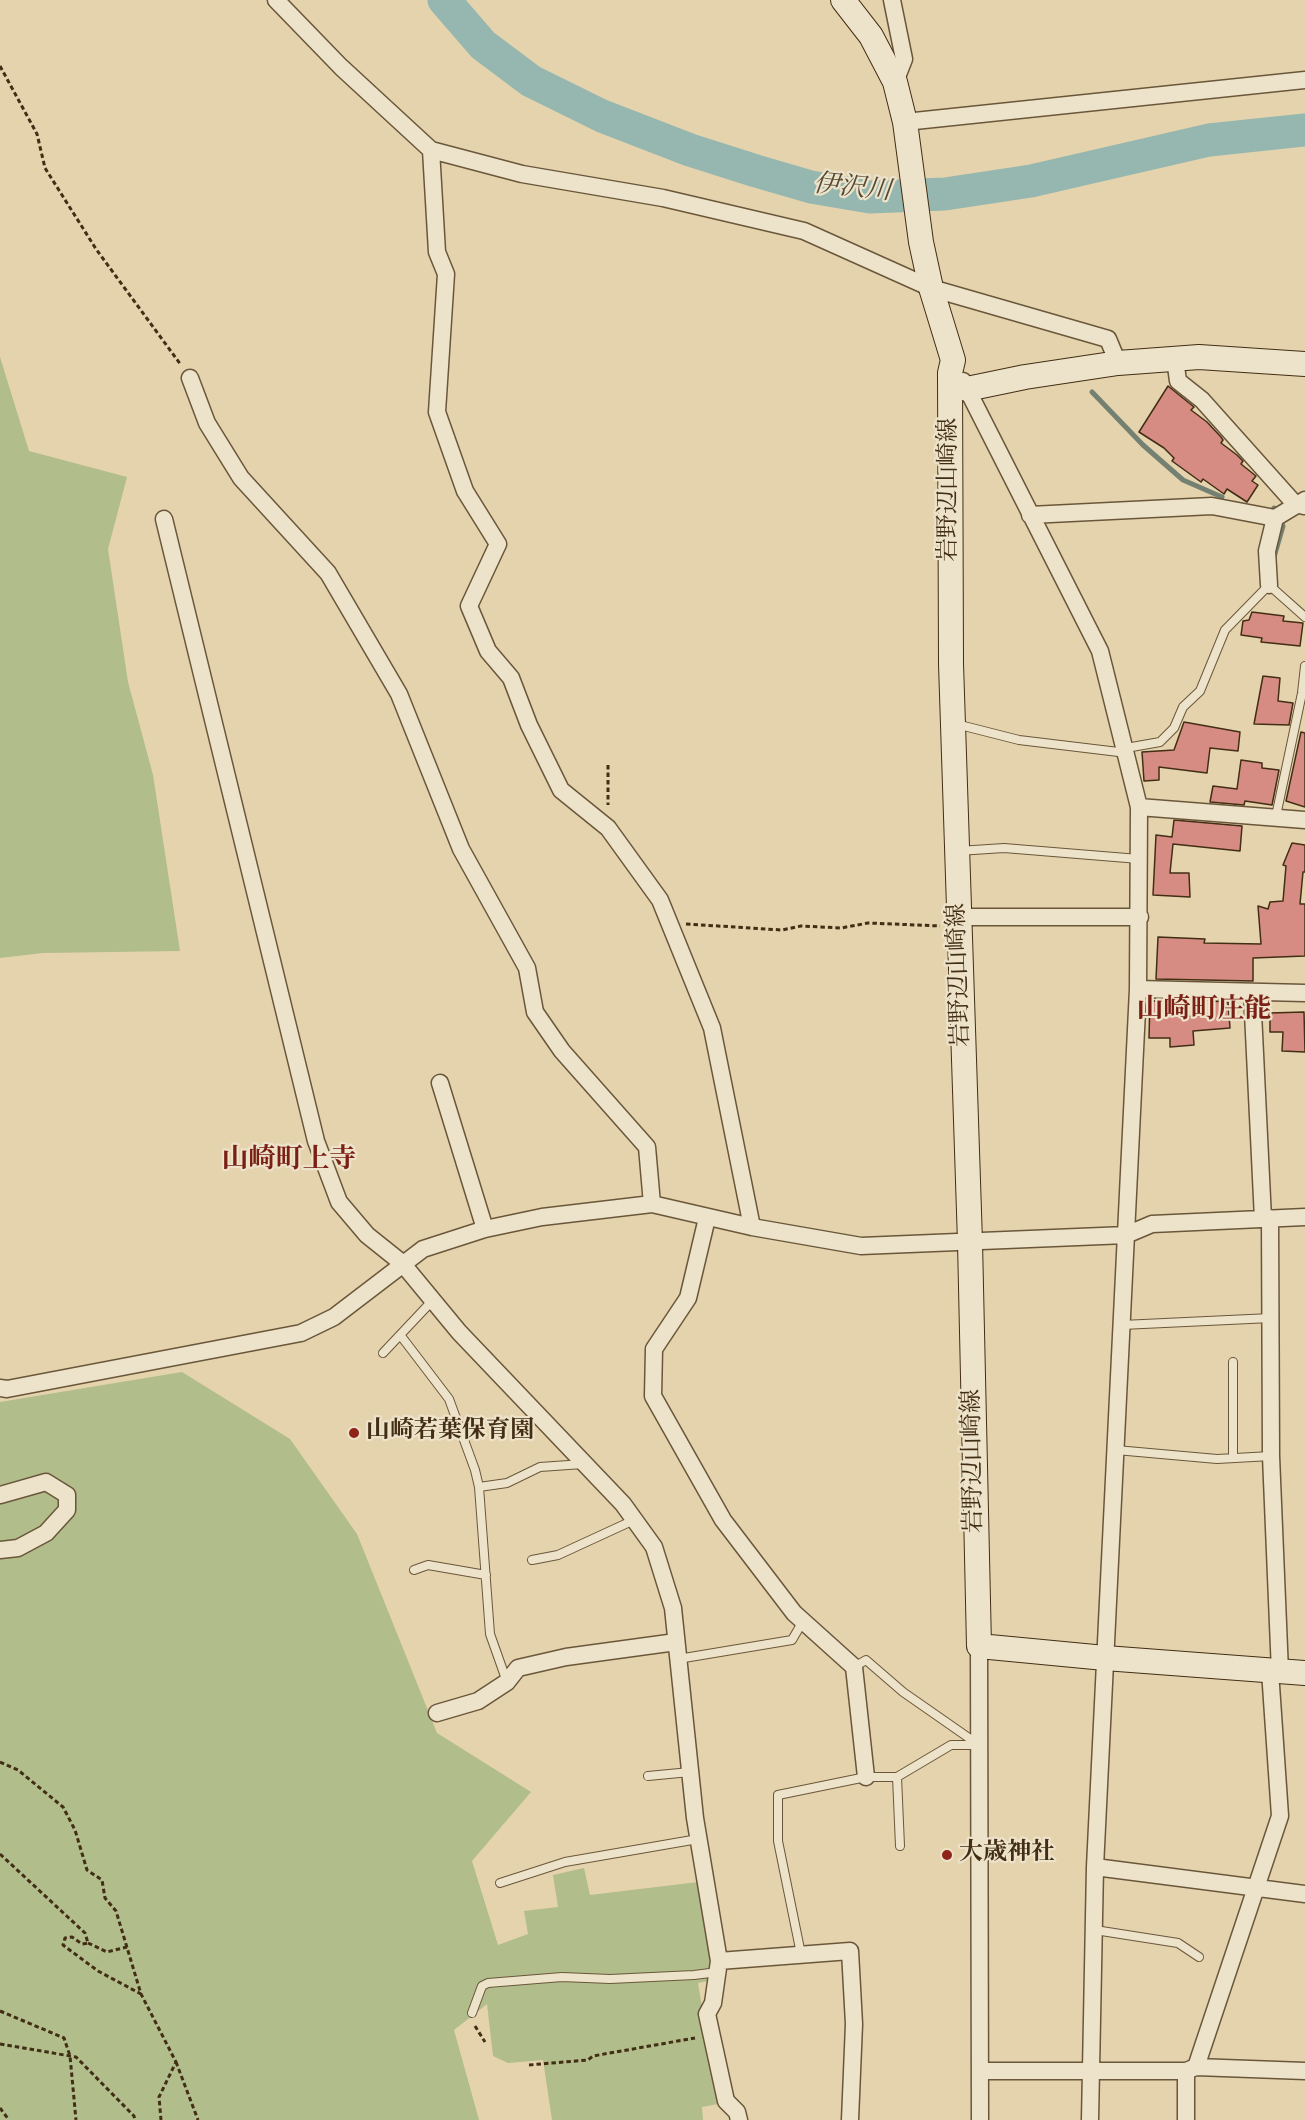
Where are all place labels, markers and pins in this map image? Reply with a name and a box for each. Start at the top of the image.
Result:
place label: 山崎若葉保育園 [366,1419,534,1447]
marker: 山崎若葉保育園 [347,1426,361,1440]
place label: 大歳神社 [959,1841,1055,1869]
marker: 大歳神社 [940,1848,954,1862]

